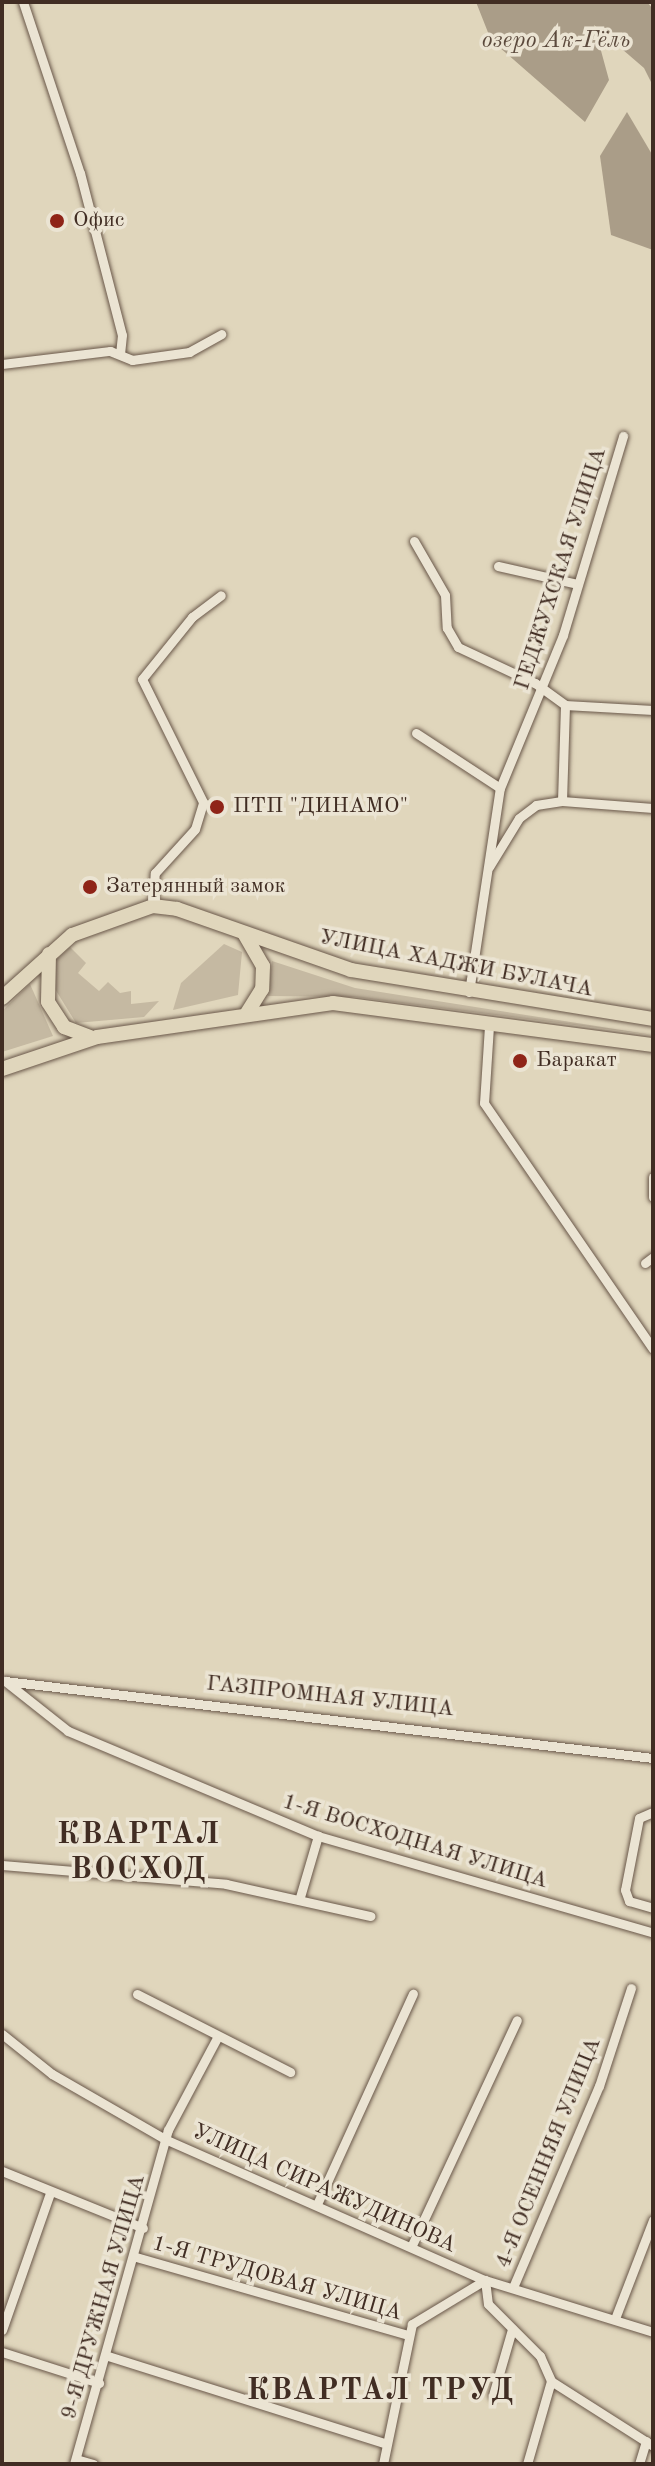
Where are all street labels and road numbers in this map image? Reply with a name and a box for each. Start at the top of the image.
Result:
street label: ГЕДЖУХСКАЯ УЛИЦА [509,444,613,694]
street label: УЛИЦА ХАДЖИ БУЛАЧА [317,924,595,1004]
street label: ГАЗПРОМНАЯ УЛИЦА [205,1671,455,1723]
street label: 1-Я ВОСХОДНАЯ УЛИЦА [279,1789,551,1895]
street label: 4-Я ОСЕННЯЯ УЛИЦА [491,2034,607,2272]
street label: УЛИЦА СИРАЖУДИНОВА [188,2119,460,2259]
street label: 9-Я ДРУЖНАЯ УЛИЦА [56,2171,152,2423]
street label: 1-Я ТРУДОВАЯ УЛИЦА [149,2231,405,2327]

